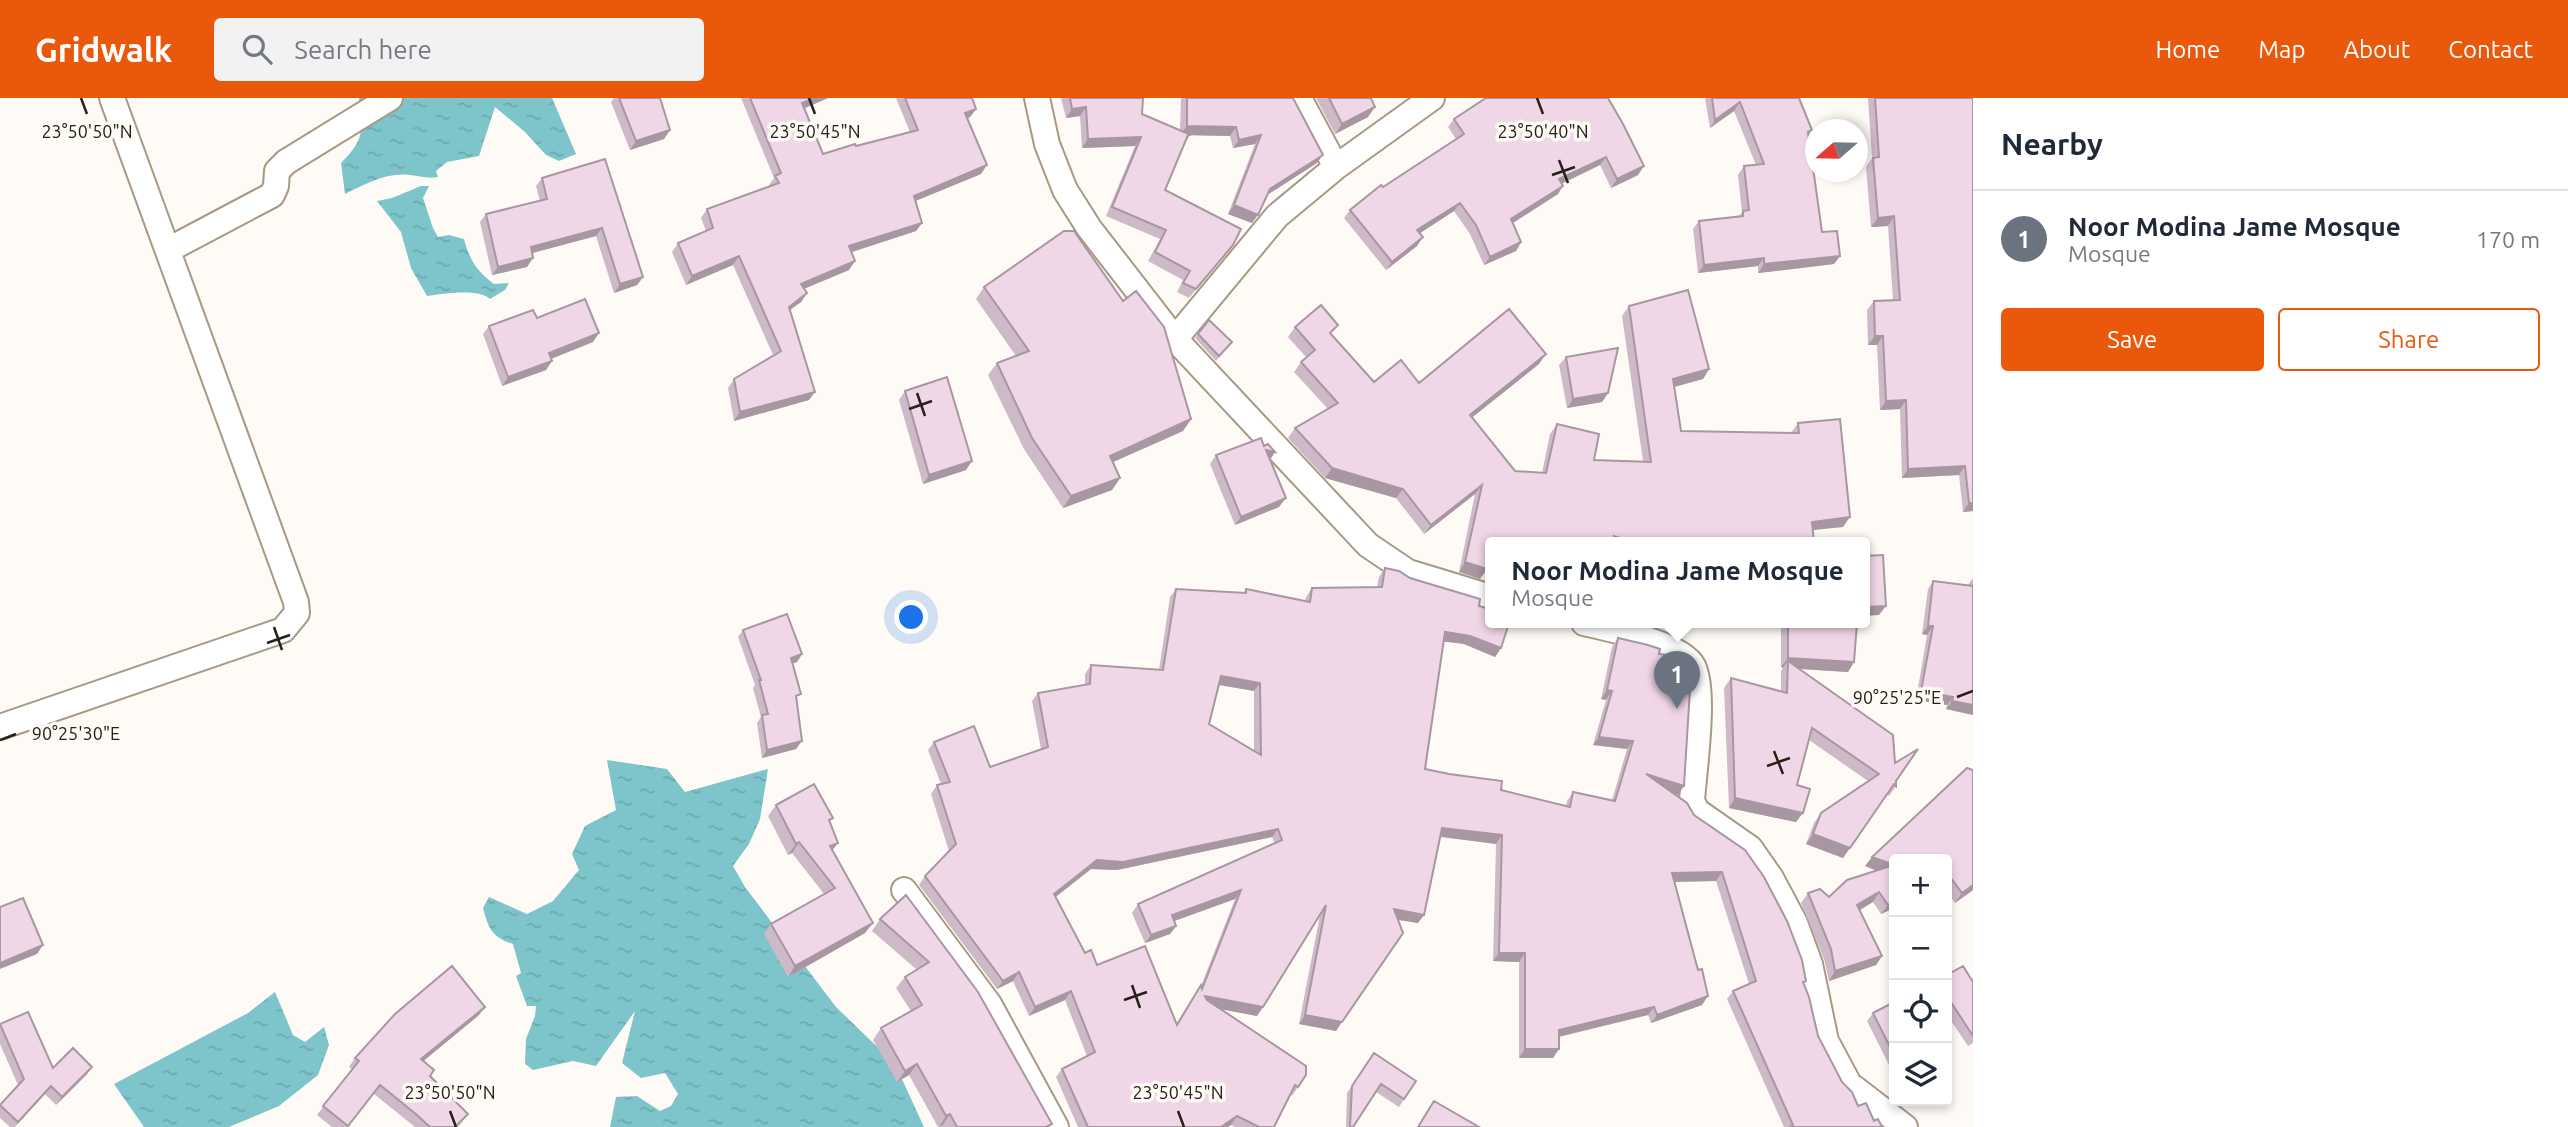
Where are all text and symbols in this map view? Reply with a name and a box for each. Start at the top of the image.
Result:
search box [214,18,704,81]
icon: search [238,30,276,68]
text: Gridwalk [35,31,172,68]
text: Search here [294,35,432,64]
text: Home [2155,36,2220,63]
text: Map [2258,36,2305,63]
text: About [2343,36,2410,63]
text: Contact [2448,36,2533,63]
north arrow [1805,119,1868,182]
text: 23°50'50"N [41,121,133,141]
text: 23°50'45"N [769,121,861,141]
text: 23°50'40"N [1497,121,1589,141]
text: Nearby [2001,127,2103,161]
text: Noor Modina Jame Mosque [2068,212,2401,241]
text: 1 [2018,227,2030,252]
text: 170 m [2476,227,2540,252]
text: Mosque [2068,241,2151,266]
button: Save [2001,308,2264,371]
button: Share [2278,308,2540,371]
popup [1485,537,1870,628]
text: Noor Modina Jame Mosque [1511,556,1844,585]
text: Mosque [1511,585,1594,610]
your location [894,600,928,634]
pin: 1 [1654,651,1700,709]
text: 90°25'25"E [1853,687,1941,707]
text: 90°25'30"E [32,723,120,743]
map controls [1889,854,1952,1106]
button: + [1889,854,1952,917]
button: − [1889,917,1952,980]
button: locate [1889,980,1952,1043]
button: layers [1889,1043,1952,1106]
text: 23°50'50"N [404,1082,496,1102]
text: 23°50'45"N [1132,1082,1224,1102]

